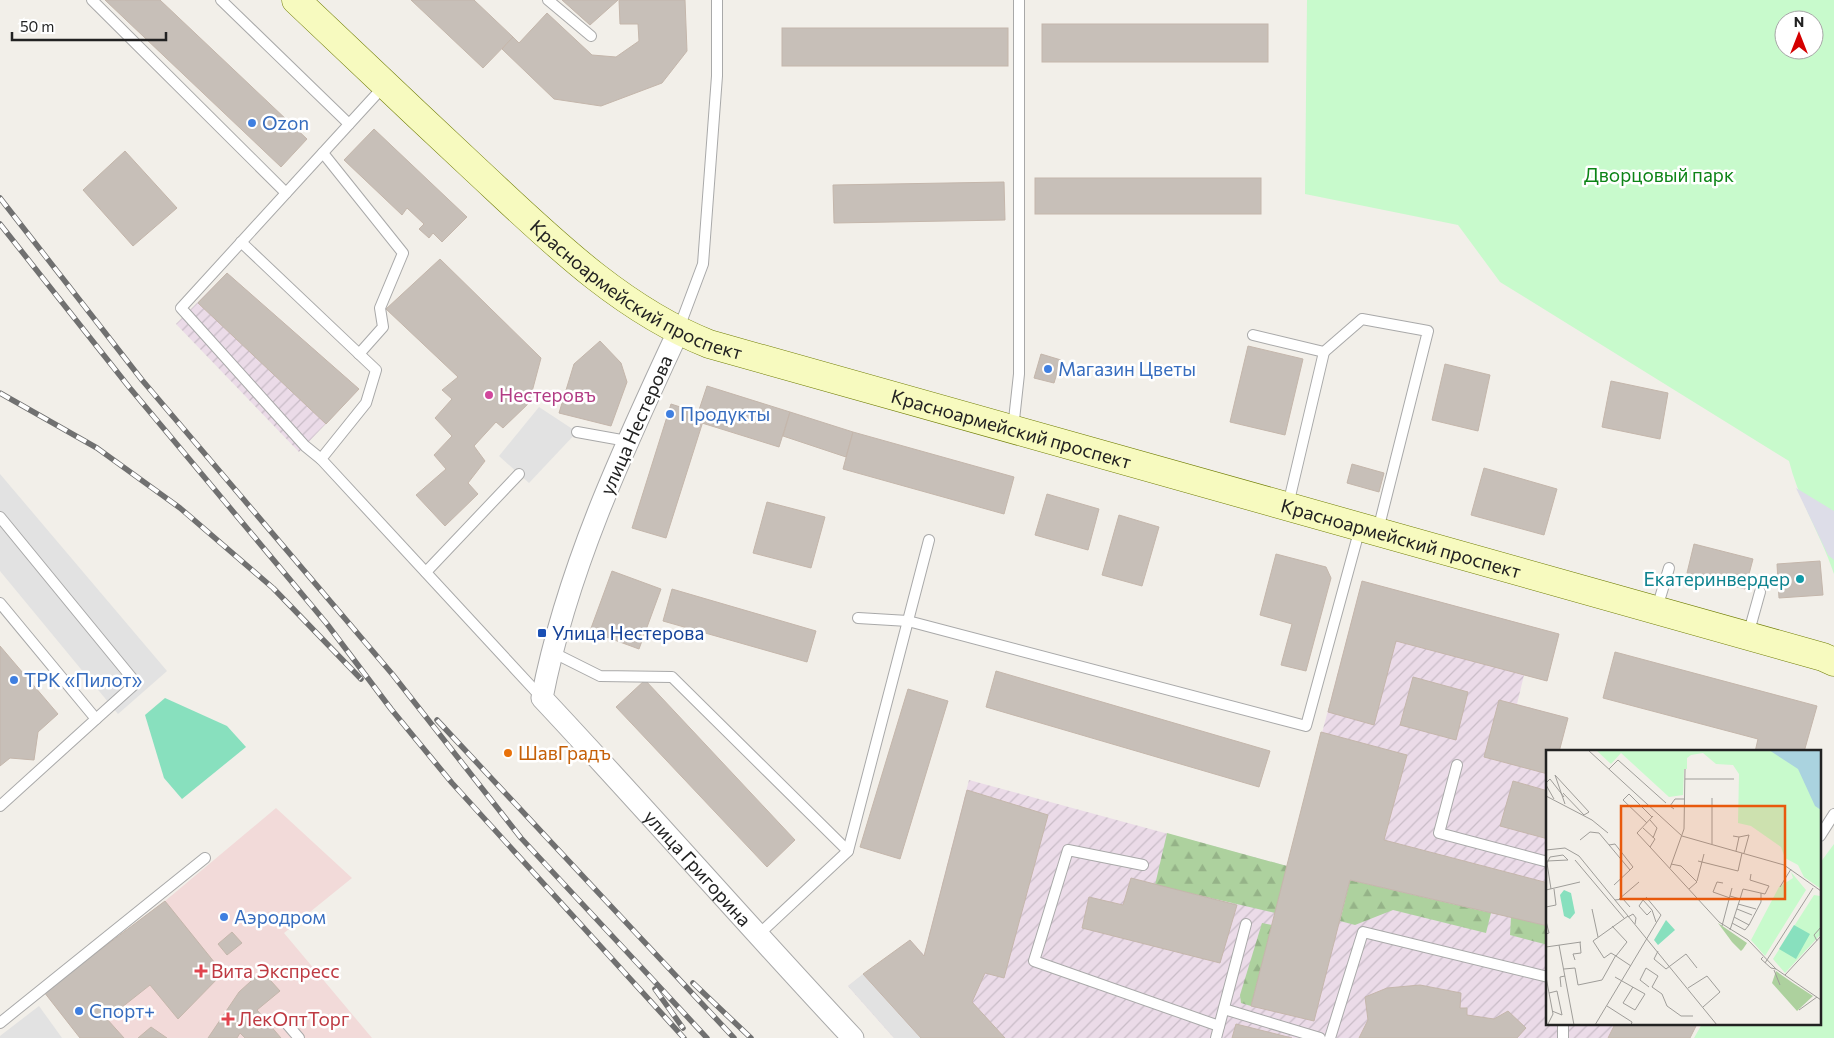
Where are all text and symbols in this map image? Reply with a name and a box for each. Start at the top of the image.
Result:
scale bar [12,10,166,42]
north arrow [1774,10,1824,60]
text: N [1794,13,1804,30]
text: 50 m [20,17,54,35]
place label: Ozon [262,111,309,134]
marker: Ozon [246,117,258,129]
park label: Дворцовый парк [1584,163,1734,186]
street label: Красноармейский проспект [526,214,745,364]
street label: улица Нестерова [594,351,677,498]
place label: Магазин Цветы [1058,357,1196,380]
marker: Магазин Цветы [1042,363,1054,375]
place label: Нестеровъ [499,383,596,406]
street label: Красноармейский проспект [889,384,1134,473]
marker: Нестеровъ [483,389,495,401]
place label: Продукты [680,402,770,425]
marker: Продукты [664,408,676,420]
street label: Красноармейский проспект [1278,493,1524,583]
place label: Екатеринвердер [1644,567,1790,590]
marker: Екатеринвердер [1794,573,1806,585]
place label: Улица Нестерова [552,621,704,644]
marker: Улица Нестерова [536,627,548,639]
place label: ТРК «Пилот» [24,668,142,691]
marker: ТРК «Пилот» [8,674,20,686]
place label: ШавГрадъ [518,741,611,764]
marker: ШавГрадъ [502,747,514,759]
inset map [1546,750,1822,1026]
street label: улица Григорина [639,805,756,931]
place label: Аэродром [234,905,326,928]
marker: Аэродром [218,911,230,923]
place label: Вита Экспресс [211,959,340,982]
marker: Вита Экспресс [195,965,207,977]
place label: Спорт+ [89,999,155,1022]
marker: Спорт+ [73,1005,85,1017]
place label: ЛекОптТорг [238,1007,349,1030]
marker: ЛекОптТорг [222,1013,234,1025]

